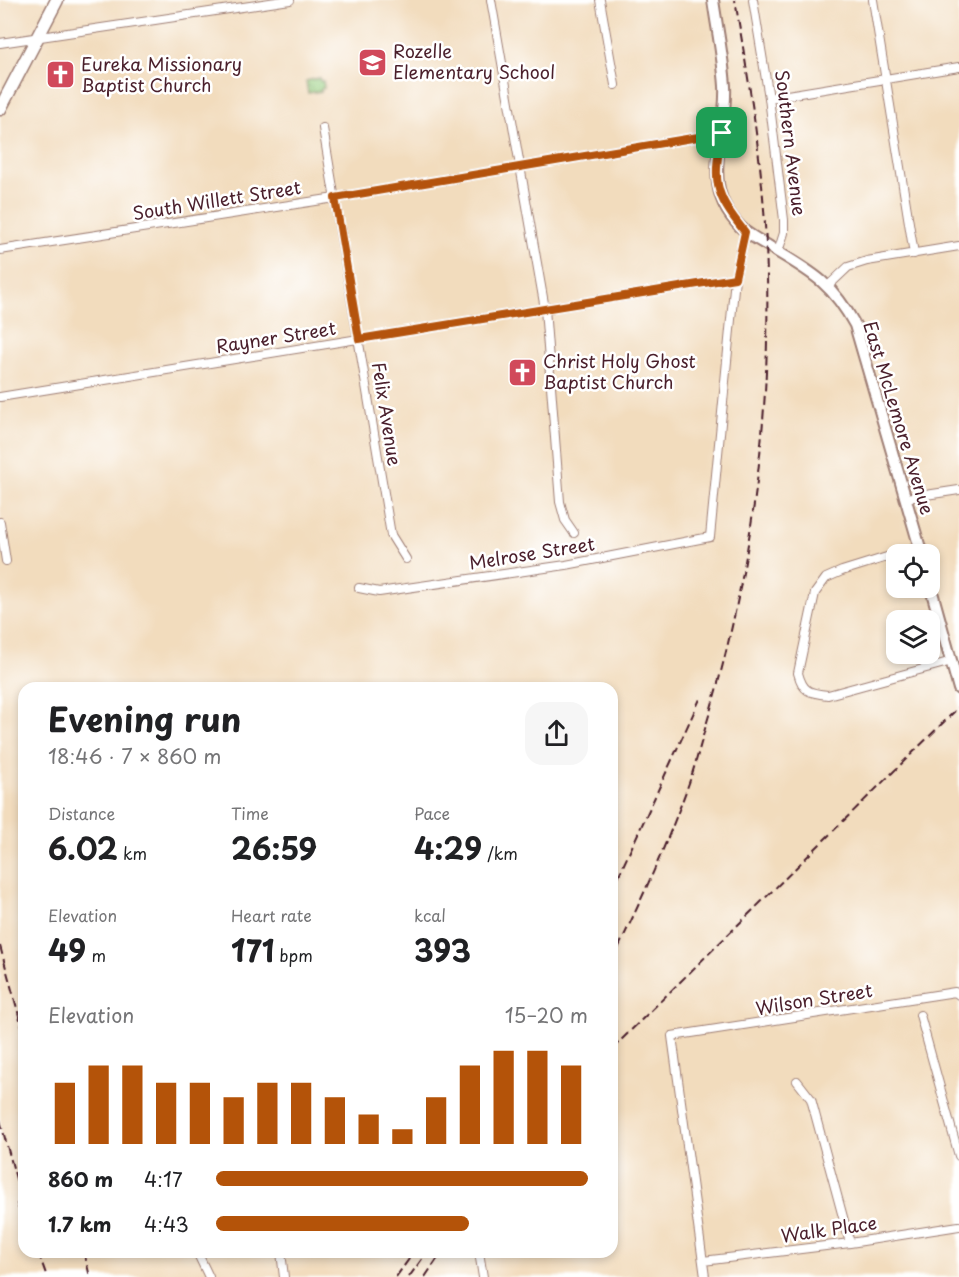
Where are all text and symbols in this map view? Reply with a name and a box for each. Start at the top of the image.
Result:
place label: Rozelle Elementary School [393,37,555,85]
school or university icon: Rozelle Elementary School [356,46,388,78]
place label: Eureka Missionary Baptist Church [81,50,242,98]
church icon: Eureka Missionary Baptist Church [44,59,76,91]
street label: Southern Avenue [769,68,814,217]
pin [696,107,747,158]
icon: arrive [705,116,738,149]
street label: South Willett Street [131,173,303,226]
street label: Rayner Street [214,314,338,359]
street label: East McLemore Avenue [857,318,942,518]
place label: Christ Holy Ghost Baptist Church [543,347,696,395]
church icon: Christ Holy Ghost Baptist Church [506,356,538,388]
street label: Felix Avenue [366,360,409,468]
street label: Melrose Street [467,529,597,576]
map controls [886,544,940,664]
button: locate [886,544,940,598]
button: layers [886,610,940,664]
text: Evening run [48,693,241,743]
button: share [525,702,588,765]
text: 18:46 · 7 × 860 m [48,741,222,771]
text: Distance [48,801,115,825]
text: Time [231,801,269,825]
text: Pace [414,801,450,825]
text: 6.02 [48,825,118,870]
text: 26:59 [231,825,317,870]
text: 4:29 [414,825,482,870]
text: km [118,841,147,865]
text: /km [482,841,518,865]
text: Elevation [48,903,117,927]
text: Heart rate [231,903,312,927]
text: kcal [414,903,446,927]
text: 49 [48,927,86,972]
text: 171 [231,927,274,972]
text: 393 [414,927,471,972]
text: m [86,943,106,967]
text: bpm [274,943,313,967]
street label: Wilson Street [753,976,874,1021]
text: Elevation [48,1000,134,1030]
text: 15–20 m [505,1000,588,1030]
text: 860 m [48,1164,113,1194]
text: 4:17 [144,1164,183,1194]
street label: Walk Place [779,1208,879,1249]
text: 1.7 km [48,1209,111,1239]
text: 4:43 [144,1209,189,1239]

